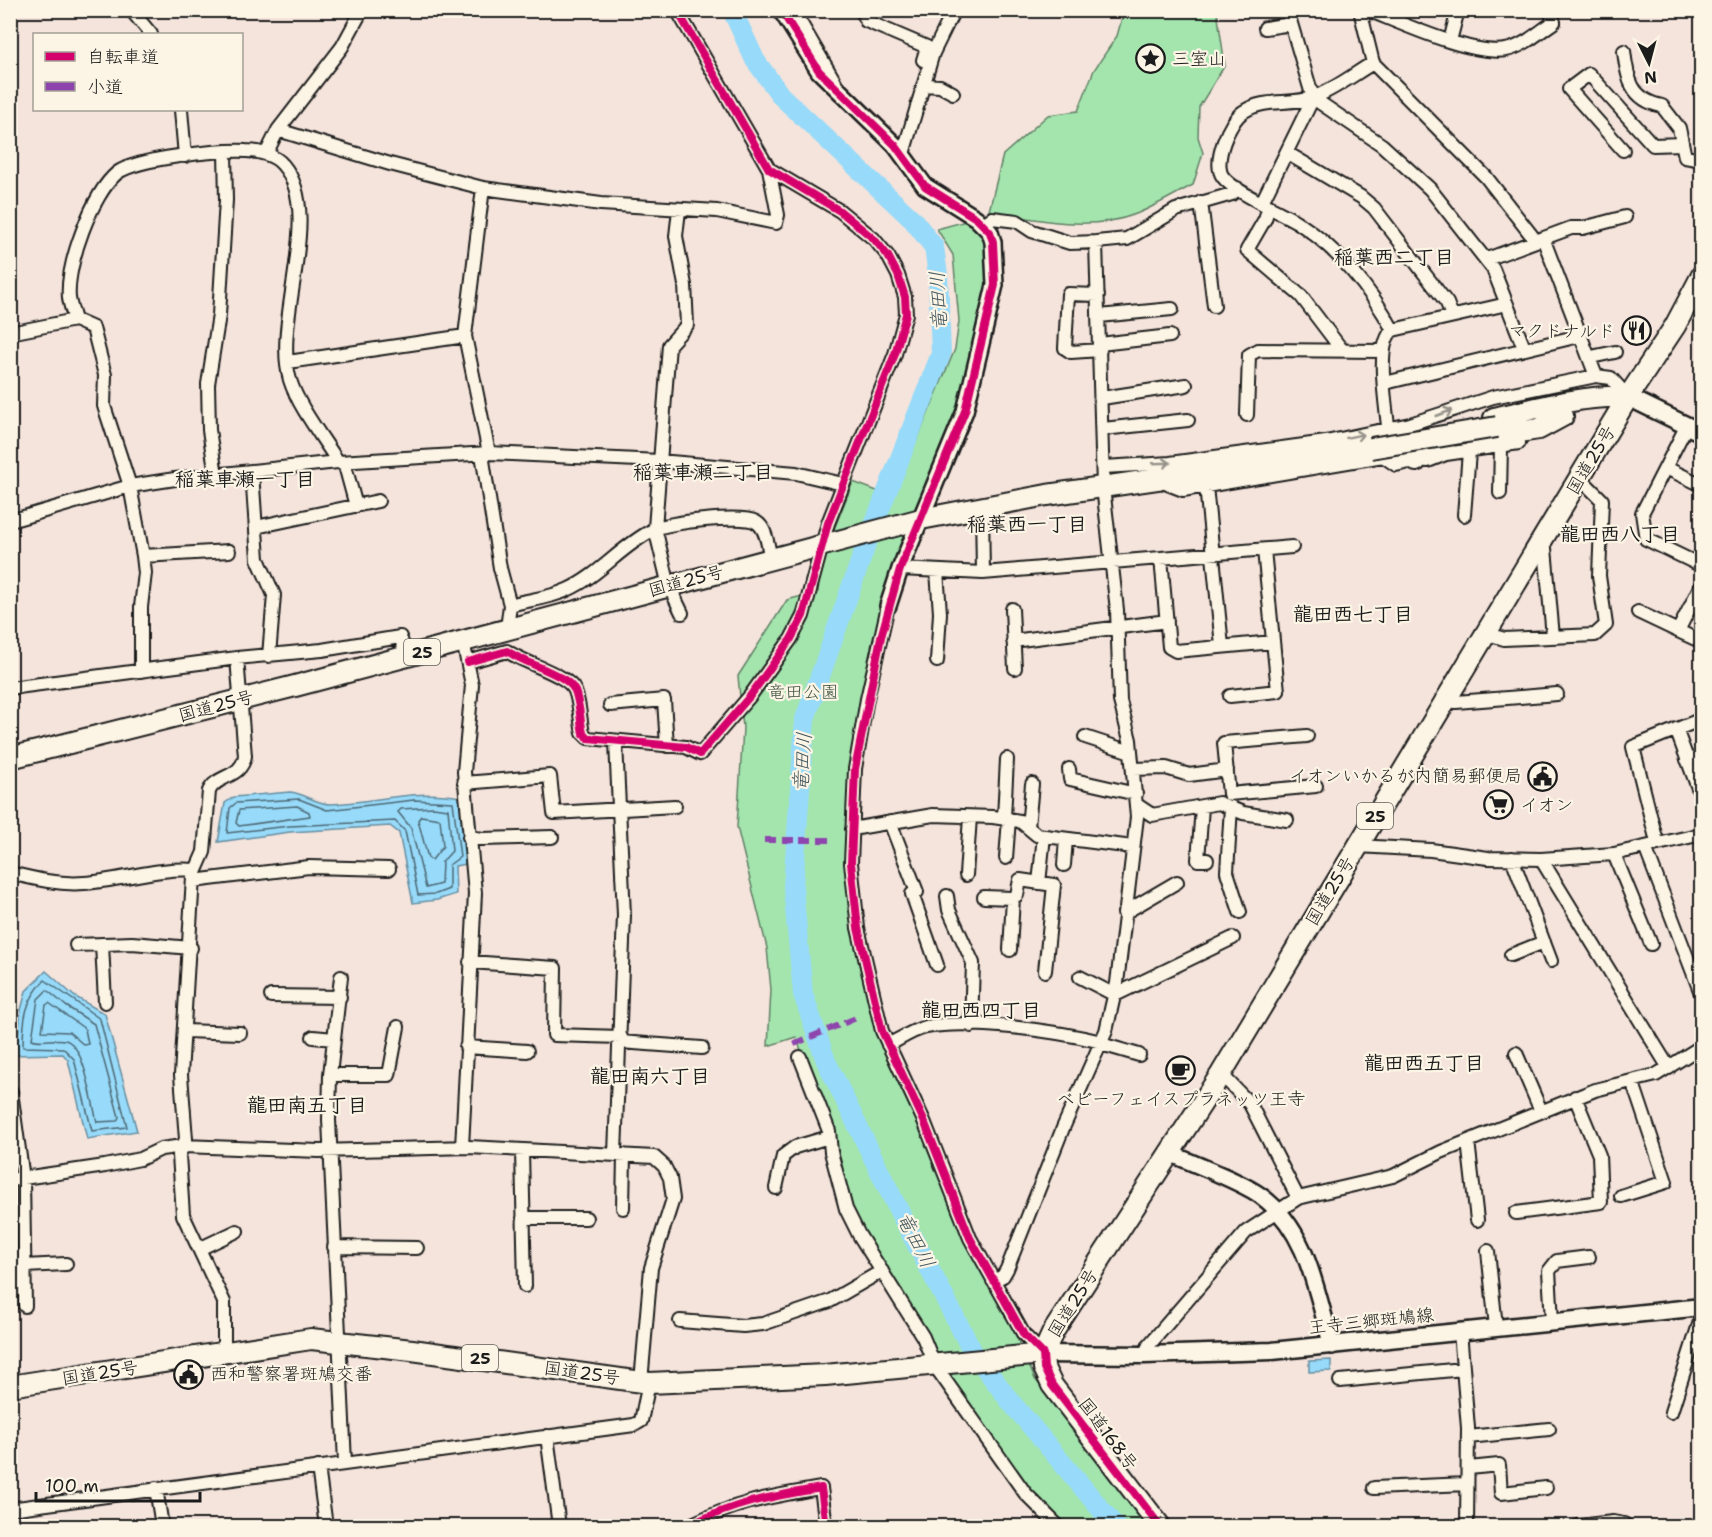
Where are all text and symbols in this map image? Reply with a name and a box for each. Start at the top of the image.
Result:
legend [33,33,243,111]
north arrow [1619,33,1679,93]
place icon: 三室山 [1135,43,1167,75]
text: 自転車道 [87,45,159,69]
place label: 三室山 [1172,47,1226,71]
text: N [1643,66,1658,89]
text: 小道 [87,75,123,99]
district label: 稲葉西二丁目 [1334,244,1454,270]
water label: 竜田川 [923,270,953,332]
restaurant icon: マクドナルド [1620,315,1652,347]
place label: マクドナルド [1508,319,1615,343]
one-way arrow [1434,406,1453,417]
street label: 国道25号 [1561,421,1621,499]
one-way arrow [1346,429,1365,441]
one-way arrow [1152,458,1172,469]
district label: 稲葉車瀬二丁目 [633,459,773,485]
district label: 稲葉車瀬一丁目 [175,466,315,492]
district label: 稲葉西一丁目 [967,511,1087,537]
district label: 龍田西八丁目 [1560,521,1680,547]
street label: 国道25号 [646,559,726,603]
district label: 龍田西七丁目 [1293,601,1413,627]
road number: 25 [404,639,440,665]
park label: 竜田公園 [767,680,839,704]
street label: 国道25号 [176,684,256,728]
water label: 竜田川 [787,731,817,793]
public building icon: イオンいかるが内簡易郵便局 [1527,760,1559,792]
place label: イオンいかるが内簡易郵便局 [1289,764,1522,788]
supermarket icon: イオン [1483,789,1515,821]
place label: イオン [1520,793,1573,817]
road number: 25 [1357,803,1393,829]
street label: 国道25号 [1300,852,1360,930]
district label: 龍田西四丁目 [921,997,1041,1023]
district label: 龍田西五丁目 [1364,1050,1484,1076]
cafe icon: ベビーフェイスプラネッツ王寺 [1165,1054,1197,1086]
district label: 龍田南六丁目 [590,1063,710,1089]
place label: ベビーフェイスプラネッツ王寺 [1057,1087,1305,1111]
district label: 龍田南五丁目 [247,1092,367,1118]
water label: 竜田川 [891,1207,941,1273]
street label: 国道25号 [1042,1264,1104,1342]
street label: 王寺三郷斑鳩線 [1307,1302,1435,1340]
road number: 25 [462,1345,498,1371]
street label: 国道25号 [60,1355,140,1391]
street label: 国道25号 [542,1356,622,1390]
public building icon: 西和警察署斑鳩交番 [173,1358,205,1390]
place label: 西和警察署斑鳩交番 [210,1362,372,1386]
street label: 国道168号 [1073,1393,1143,1475]
scale bar [36,1465,200,1503]
text: 100 m [45,1474,99,1498]

